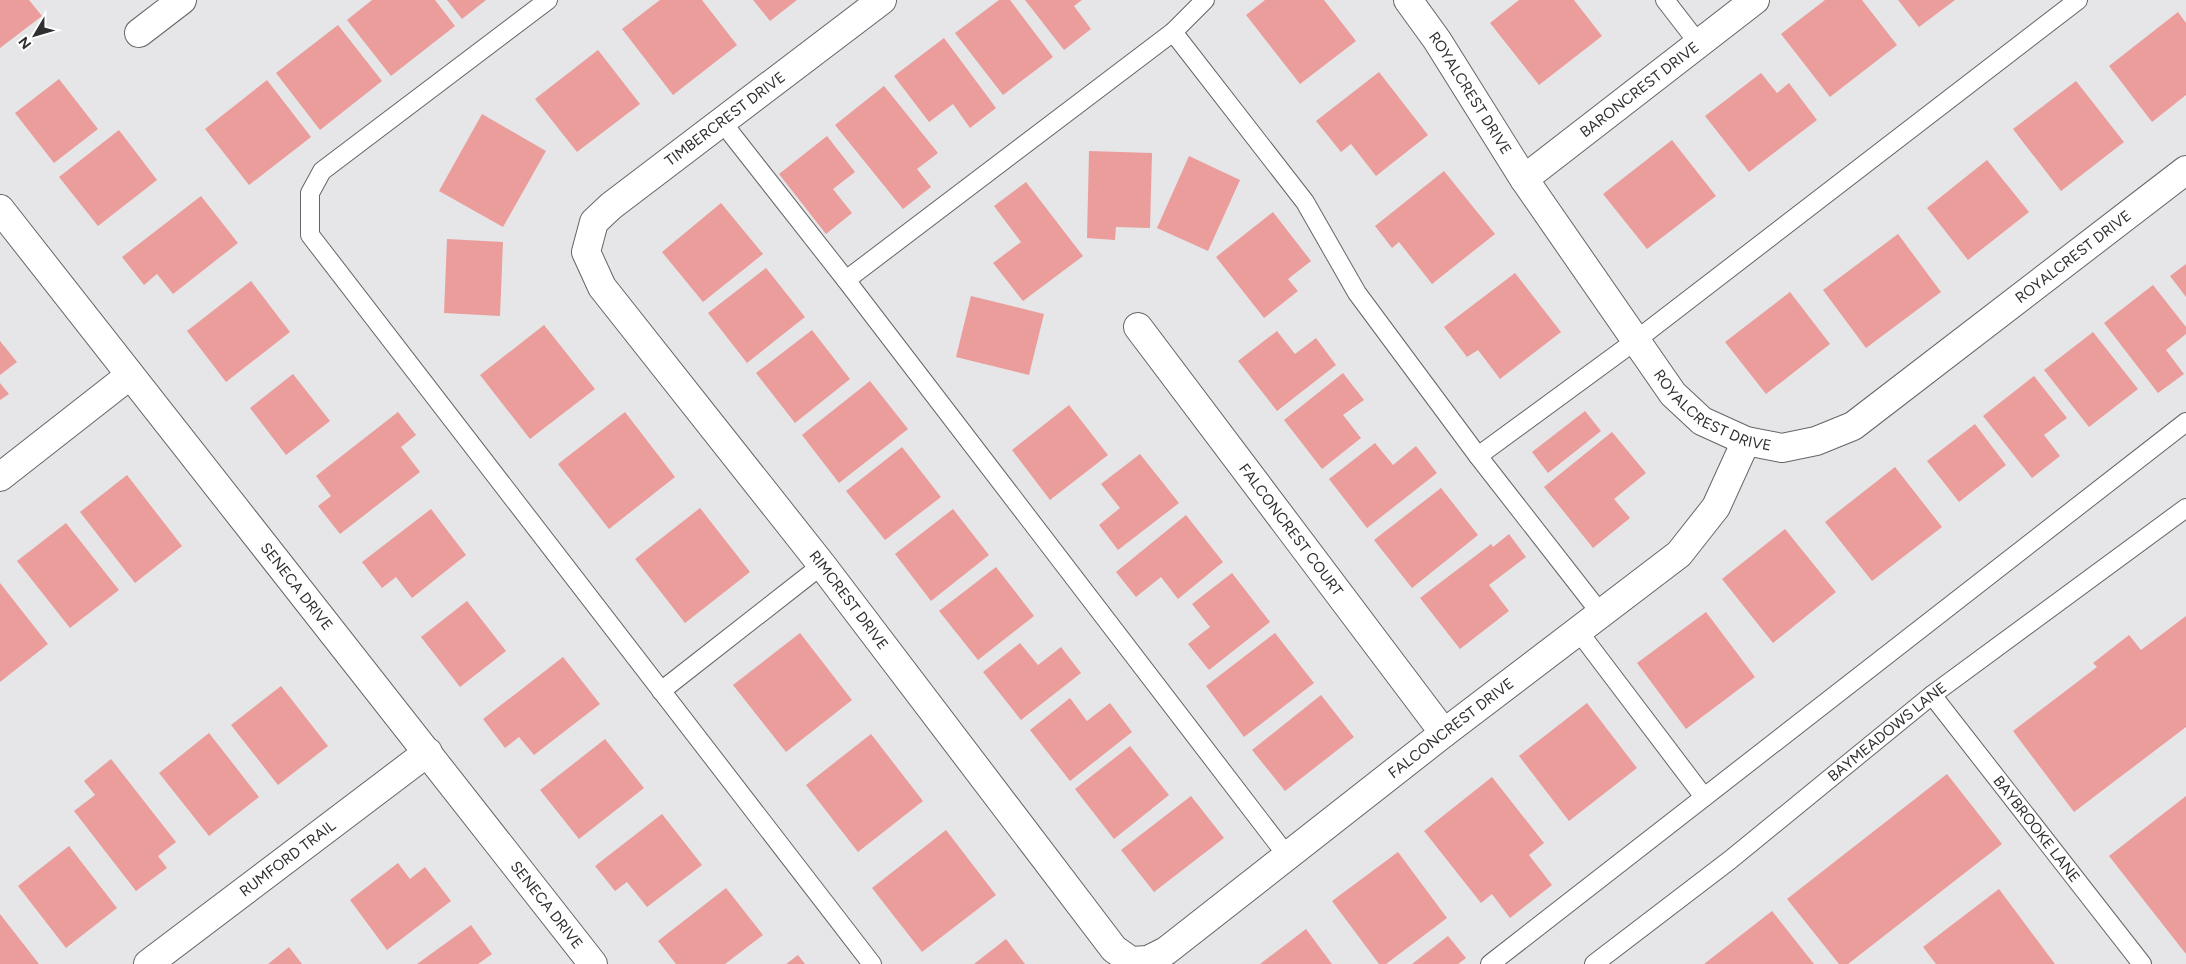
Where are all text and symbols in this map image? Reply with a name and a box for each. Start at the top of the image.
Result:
north arrow [10,10,60,60]
street label: ROYALCREST DRIVE [1425,28,1515,158]
text: N [15,33,35,52]
street label: BARONCREST DRIVE [1576,38,1702,141]
street label: TIMBERCREST DRIVE [661,68,789,170]
street label: ROYALCREST DRIVE [2012,207,2135,307]
street label: ROYALCREST DRIVE [1650,366,1773,455]
street label: FALCONCREST COURT [1235,460,1347,600]
street label: SENECA DRIVE [257,539,336,634]
street label: RIMCREST DRIVE [805,547,892,653]
street label: FALCONCREST DRIVE [1385,674,1517,782]
street label: BAYMEADOWS LANE [1824,678,1950,785]
street label: BAYBROOKE LANE [1989,772,2084,886]
street label: RUMFORD TRAIL [236,816,339,900]
street label: SENECA DRIVE [507,858,587,952]

